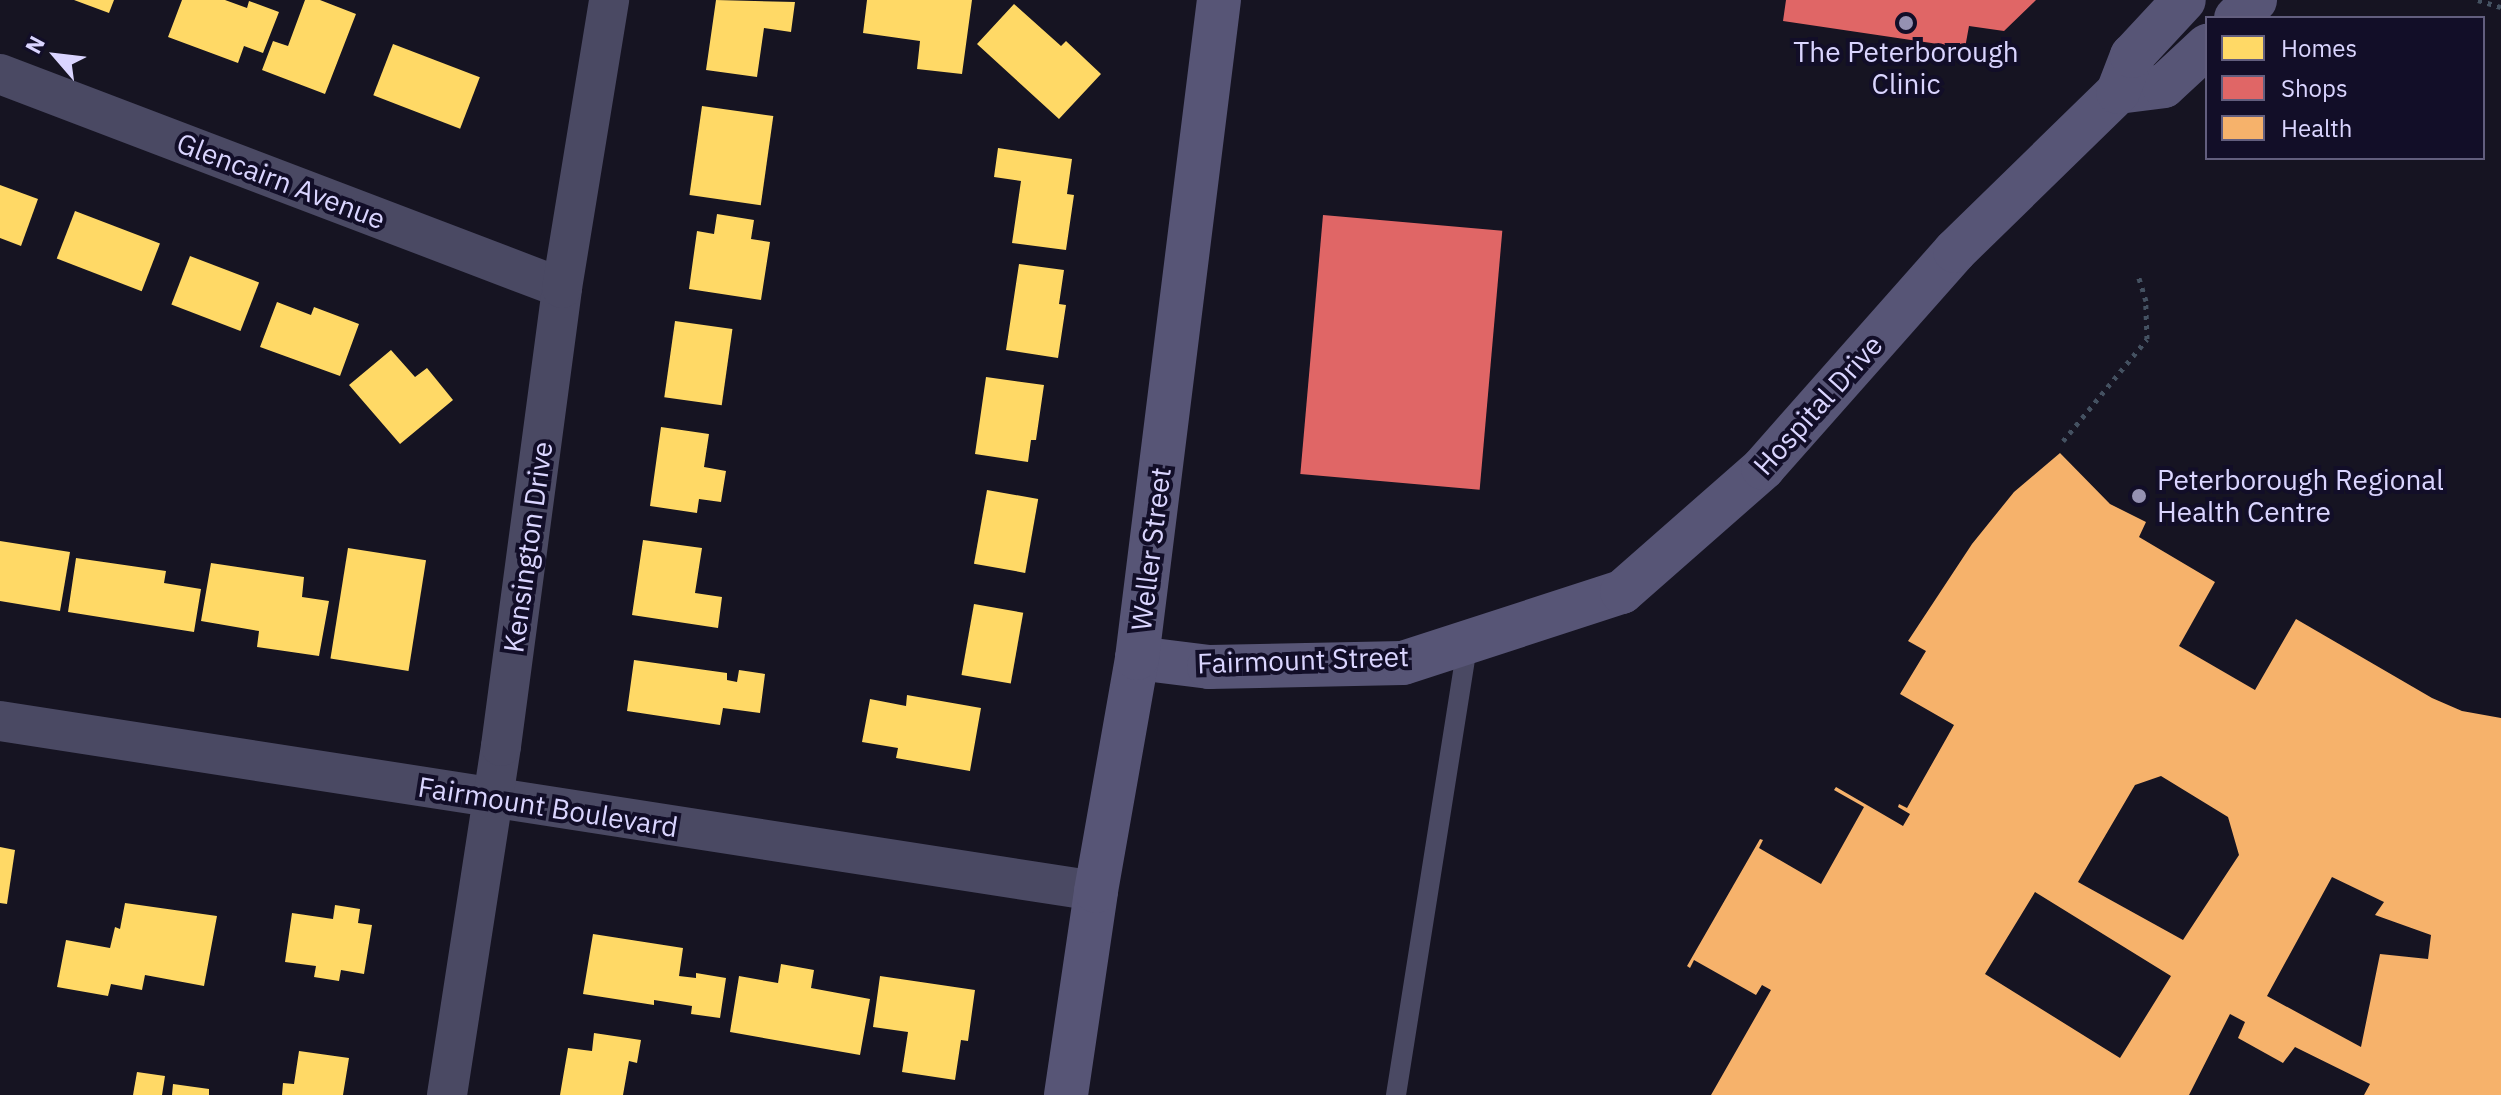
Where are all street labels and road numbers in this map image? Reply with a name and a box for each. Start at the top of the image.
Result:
street label: Glencairn Avenue [172,126,390,236]
street label: Hospital Drive [1747,328,1889,482]
street label: Kensington Drive [497,439,559,655]
street label: Weller Street [1124,466,1178,632]
street label: Fairmount Street [1197,640,1409,680]
street label: Fairmount Boulevard [416,770,680,844]

